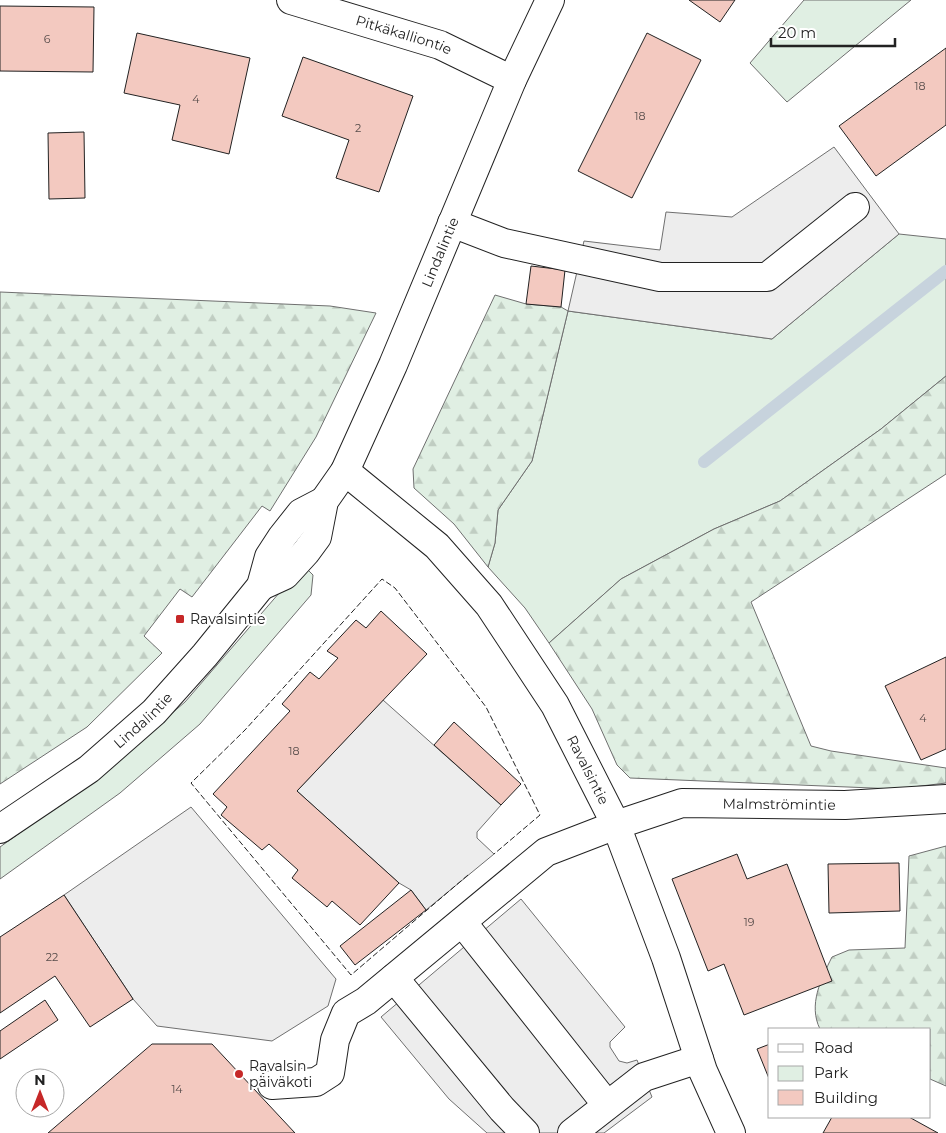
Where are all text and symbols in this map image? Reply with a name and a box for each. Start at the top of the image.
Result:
street label: Pitkäkalliontie [354,11,455,58]
scale bar [771,15,895,47]
text: 20 m [778,23,816,42]
house number: 6 [44,32,51,46]
house number: 18 [915,79,926,93]
house number: 4 [192,92,200,106]
house number: 18 [635,109,646,123]
house number: 2 [355,121,361,135]
street label: Lindalintie [417,215,463,290]
place label: Ravalsintie [190,610,265,628]
marker: Ravalsintie [174,613,186,625]
street label: Lindalintie [110,689,176,752]
house number: 4 [919,711,927,725]
street label: Ravalsintie [563,732,613,808]
house number: 18 [289,744,300,758]
street label: Malmströmintie [722,794,836,814]
house number: 19 [744,915,755,929]
house number: 22 [46,950,58,964]
legend [768,1028,931,1118]
text: Road [814,1038,853,1057]
place label: Ravalsin päiväkoti [249,1057,312,1091]
text: Park [814,1063,848,1082]
north arrow [15,1068,65,1118]
marker: Ravalsin päiväkoti [233,1068,245,1080]
text: N [34,1071,46,1089]
house number: 14 [171,1082,183,1096]
text: Building [814,1088,878,1107]

